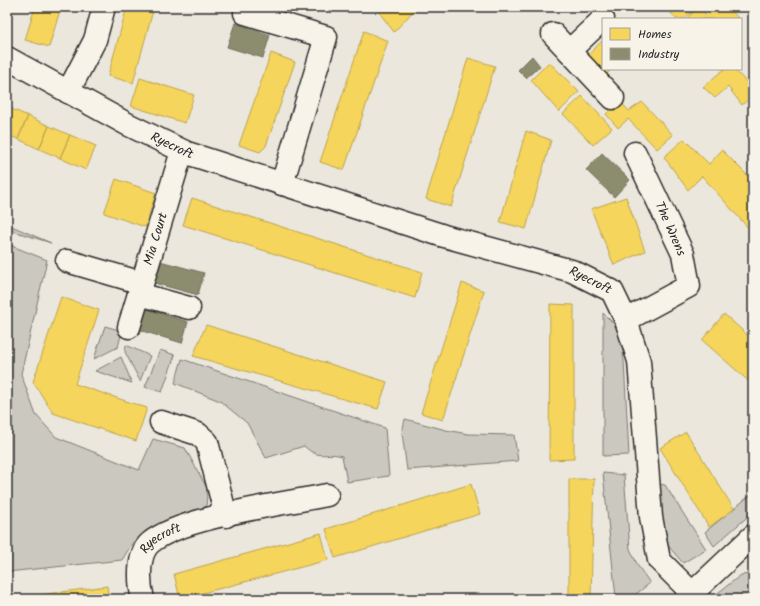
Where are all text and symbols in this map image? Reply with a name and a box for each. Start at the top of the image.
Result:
legend [602,18,742,70]
text: Homes [638,25,672,44]
text: Industry [638,45,680,64]
street label: Ryecroft [147,126,197,165]
street label: The Wrens [649,198,692,260]
street label: Mia Court [138,209,174,268]
street label: Ryecroft [565,261,616,300]
street label: Ryecroft [134,517,185,557]

